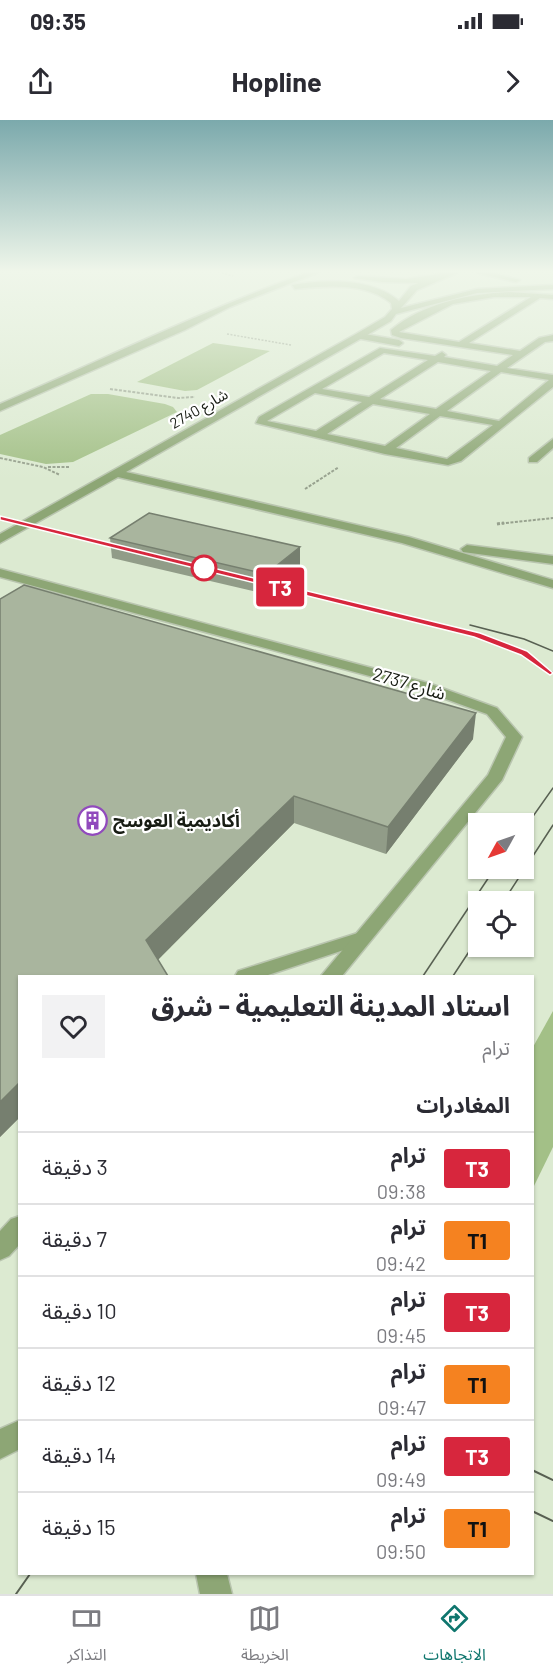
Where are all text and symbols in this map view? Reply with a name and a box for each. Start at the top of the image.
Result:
text: 09:35 [30,8,86,34]
icon: share [24,65,57,98]
text: Hopline [231,65,322,97]
icon: forward [496,65,529,98]
street label: شارع 2740 [166,384,233,435]
unlabelled marker [191,555,217,581]
line badge: T3 [253,568,307,606]
text: T3 [268,575,292,600]
street label: شارع 2737 [369,662,448,708]
building icon: أكاديمية العوسج [76,805,108,837]
place label: أكاديمية العوسج [113,808,240,834]
north arrow [468,813,534,879]
map controls [468,813,534,957]
button: locate [468,891,534,957]
text: استاد المدينة التعليمية - شرق [151,988,510,1022]
button: heart [42,995,105,1058]
text: ترام [482,1035,510,1059]
text: المغادرات [416,1091,510,1117]
text: ترام [391,1141,426,1167]
text: 3 دقيقة [42,1153,108,1179]
text: T3 [465,1156,489,1181]
text: 09:38 [377,1179,426,1203]
text: ترام [391,1213,426,1239]
text: 7 دقيقة [42,1225,107,1251]
text: T1 [467,1228,487,1253]
text: 09:42 [376,1251,426,1275]
text: ترام [391,1285,426,1311]
text: 10 دقيقة [42,1297,117,1323]
text: T3 [465,1300,489,1325]
text: 09:45 [376,1323,426,1347]
text: ترام [391,1357,426,1383]
text: 12 دقيقة [42,1369,116,1395]
text: T1 [467,1372,487,1397]
text: 09:47 [378,1395,426,1419]
text: ترام [391,1429,426,1455]
text: 14 دقيقة [42,1441,116,1467]
text: T3 [465,1444,489,1469]
text: 09:49 [376,1467,426,1491]
text: ترام [391,1501,426,1527]
text: 15 دقيقة [42,1513,116,1539]
text: T1 [467,1516,487,1541]
text: 09:50 [376,1539,426,1563]
tab: التذاكر [67,1602,106,1672]
tab: الخريطة [241,1602,289,1672]
tab: الاتجاهات [423,1602,486,1672]

